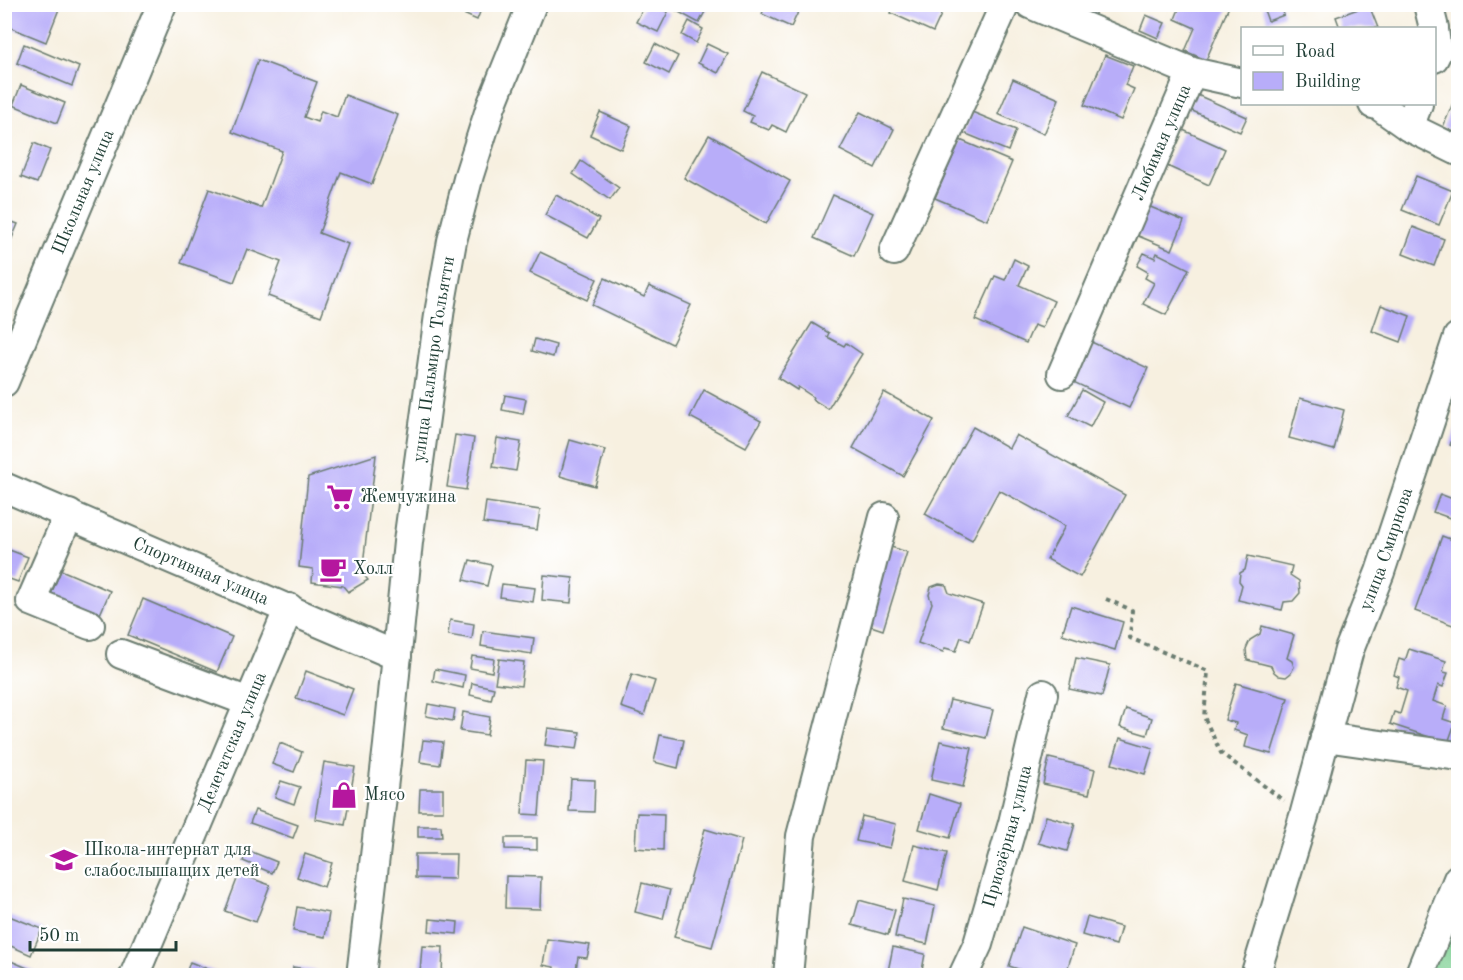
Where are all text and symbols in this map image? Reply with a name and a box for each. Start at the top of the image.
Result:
legend [1241,27,1436,105]
text: Road [1295,43,1335,61]
text: Building [1295,73,1361,91]
street label: Любимая улица [1129,82,1195,203]
street label: Школьная улица [49,127,118,257]
street label: улица Пальмиро Тольятти [410,255,458,464]
supermarket icon: Жемчужина [325,482,355,512]
street label: улица Смирнова [1357,485,1416,613]
place label: Жемчужина [360,488,456,506]
street label: Спортивная улица [130,534,271,609]
cafe icon: Холл [318,554,348,584]
place label: Холл [353,560,393,578]
street label: Делегатская улица [195,669,270,815]
street label: Приозёрная улица [980,763,1035,910]
shop icon: Мясо [329,780,359,810]
place label: Мясо [364,786,405,804]
place label: Школа-интернат для слабослышащих детей [84,841,259,880]
school or university icon: Школа-интернат для слабослышащих детей [49,845,79,875]
scale bar [30,914,176,952]
text: 50 m [39,927,79,945]

